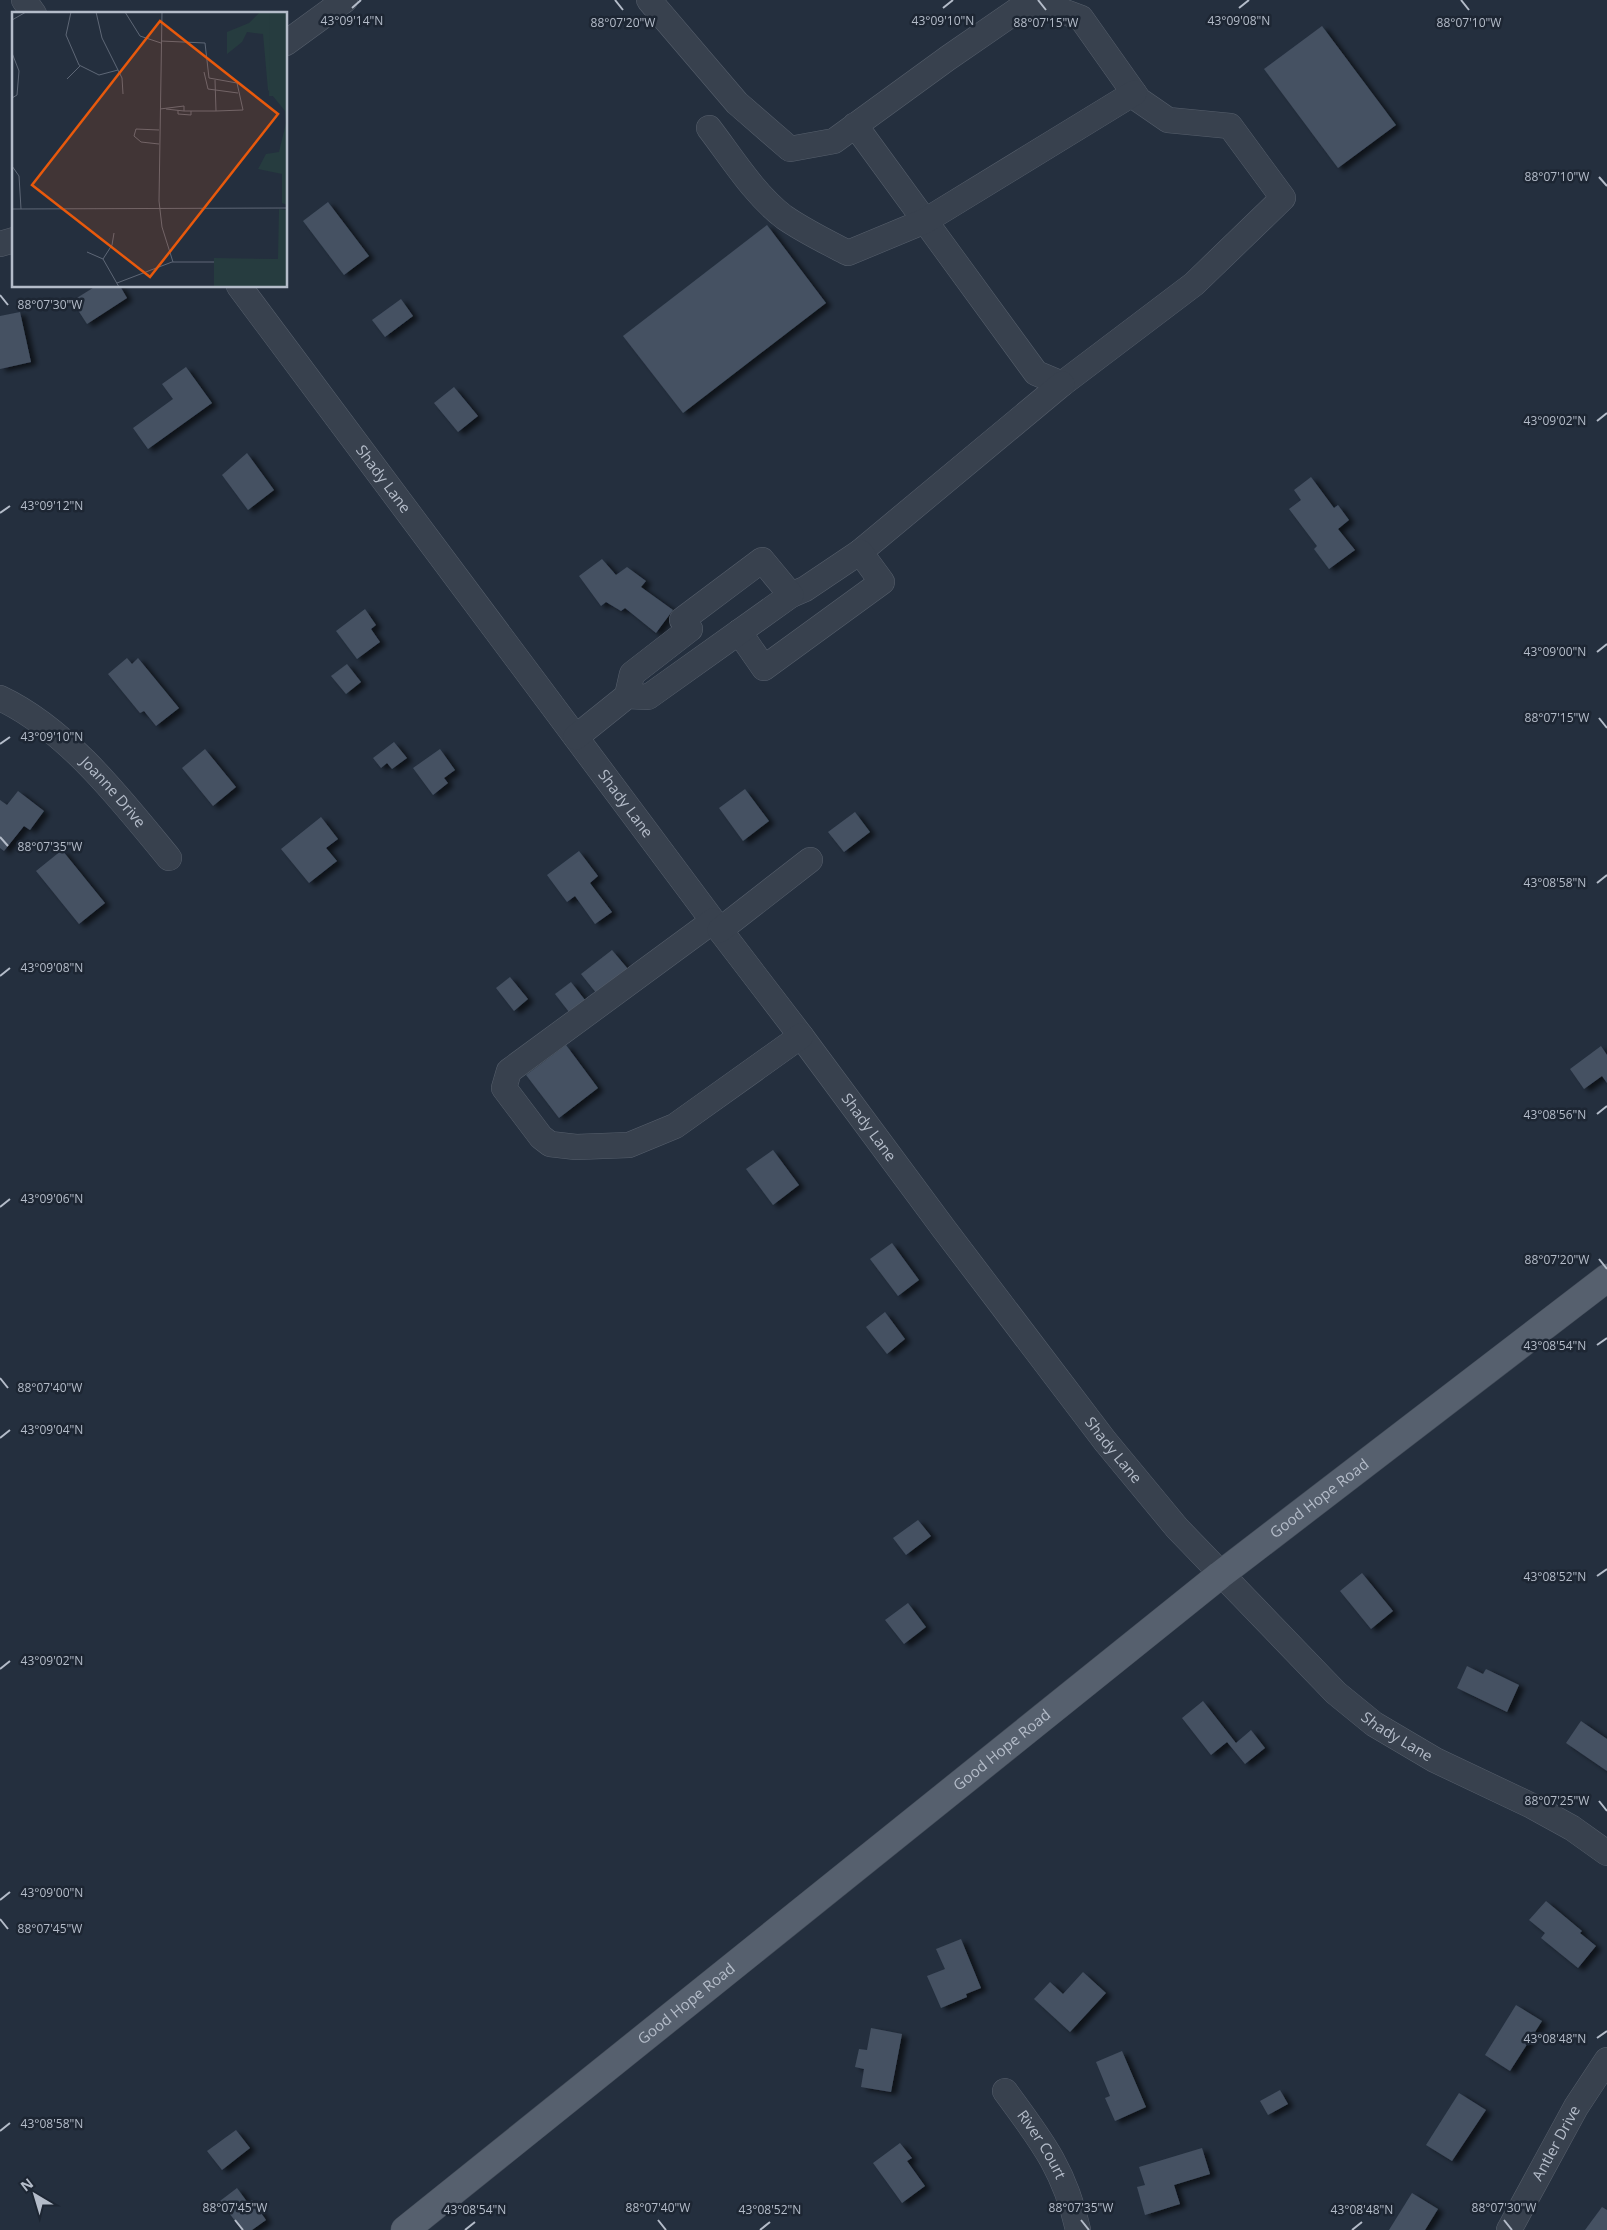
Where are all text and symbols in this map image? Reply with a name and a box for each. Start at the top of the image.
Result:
inset map [12,12,288,288]
text: 43°09'14"N [321,12,383,29]
text: 43°09'10"N [912,12,974,29]
text: 43°09'08"N [1208,12,1270,29]
text: 88°07'20"W [591,14,655,31]
text: 88°07'15"W [1014,14,1078,31]
text: 88°07'10"W [1437,14,1501,31]
text: 88°07'10"W [1525,168,1589,185]
text: 88°07'30"W [18,296,82,313]
text: 43°09'02"N [1524,412,1586,429]
street label: Shady Lane [352,440,416,517]
text: 43°09'12"N [21,497,83,514]
text: 43°09'00"N [1524,643,1586,660]
text: 88°07'15"W [1525,709,1589,726]
text: 43°09'10"N [21,728,83,745]
street label: Joanne Drive [75,750,151,831]
street label: Shady Lane [594,765,658,841]
text: 88°07'35"W [18,838,82,855]
text: 43°08'58"N [1524,874,1586,891]
text: 43°09'08"N [21,959,83,976]
street label: Shady Lane [838,1089,901,1165]
text: 43°08'56"N [1524,1106,1586,1123]
text: 43°09'06"N [21,1190,83,1207]
text: 88°07'20"W [1525,1251,1589,1268]
text: 43°08'54"N [1524,1337,1586,1354]
text: 88°07'40"W [18,1379,82,1396]
street label: Shady Lane [1081,1412,1147,1487]
text: 43°09'04"N [21,1421,83,1438]
street label: Good Hope Road [1265,1454,1372,1542]
text: 43°08'52"N [1524,1568,1586,1585]
text: 43°09'02"N [21,1652,83,1669]
street label: Good Hope Road [949,1704,1054,1795]
street label: Shady Lane [1358,1707,1437,1765]
text: 88°07'25"W [1525,1792,1589,1809]
text: 43°09'00"N [21,1884,83,1901]
text: 88°07'45"W [18,1920,82,1937]
street label: Good Hope Road [633,1958,739,2048]
text: 43°08'48"N [1524,2030,1586,2047]
street label: Antler Drive [1527,2101,1584,2184]
street label: River Court [1013,2106,1071,2182]
text: 43°08'58"N [21,2115,83,2132]
north arrow [10,2170,60,2220]
text: N [16,2173,37,2195]
text: 88°07'45"W [203,2199,267,2216]
text: 88°07'40"W [626,2199,690,2216]
text: 88°07'35"W [1049,2199,1113,2216]
text: 88°07'30"W [1472,2199,1536,2216]
text: 43°08'54"N [444,2201,506,2218]
text: 43°08'52"N [739,2201,801,2218]
text: 43°08'48"N [1331,2201,1393,2218]

